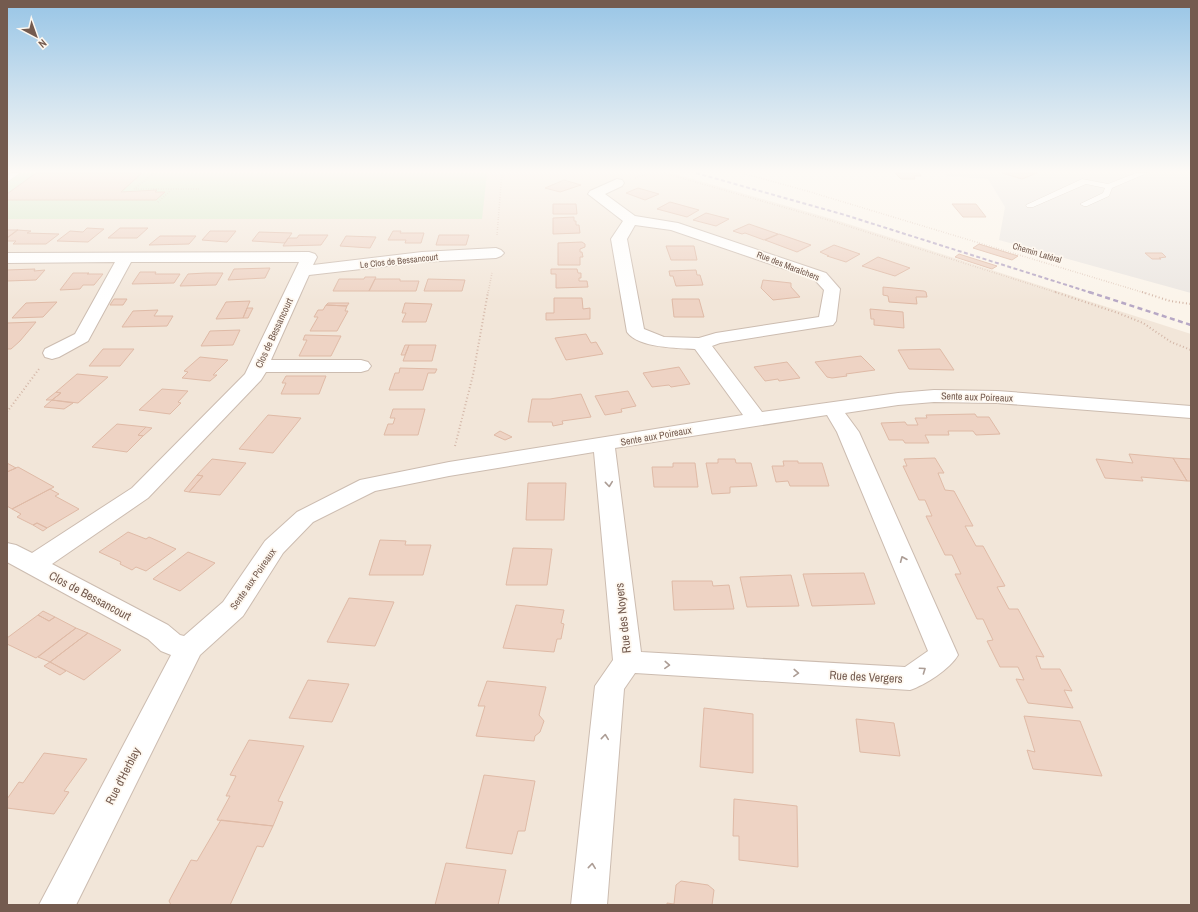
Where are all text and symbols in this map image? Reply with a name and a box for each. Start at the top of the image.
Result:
north arrow [16,16,56,56]
text: N [36,36,50,51]
street label: Chemin Latéral [1011,240,1063,266]
street label: Rue des Maraîchers [755,248,821,284]
street label: Le Clos de Bessancourt [359,251,439,271]
street label: Clos de Bessancourt [252,295,296,370]
street label: Sente aux Poireaux [941,389,1014,405]
street label: Sente aux Poireaux [619,423,693,449]
one-way arrow [604,480,613,487]
street label: Sente aux Poireaux [227,545,279,612]
one-way arrow [900,556,908,564]
street label: Clos de Bessancourt [46,568,134,624]
street label: Rue des Noyers [611,582,635,654]
one-way arrow [664,660,670,669]
street label: Rue des Vergers [829,667,903,687]
one-way arrow [919,667,926,675]
one-way arrow [793,668,799,677]
one-way arrow [601,734,610,740]
street label: Rue d'Herblay [102,745,144,807]
one-way arrow [588,863,597,869]

